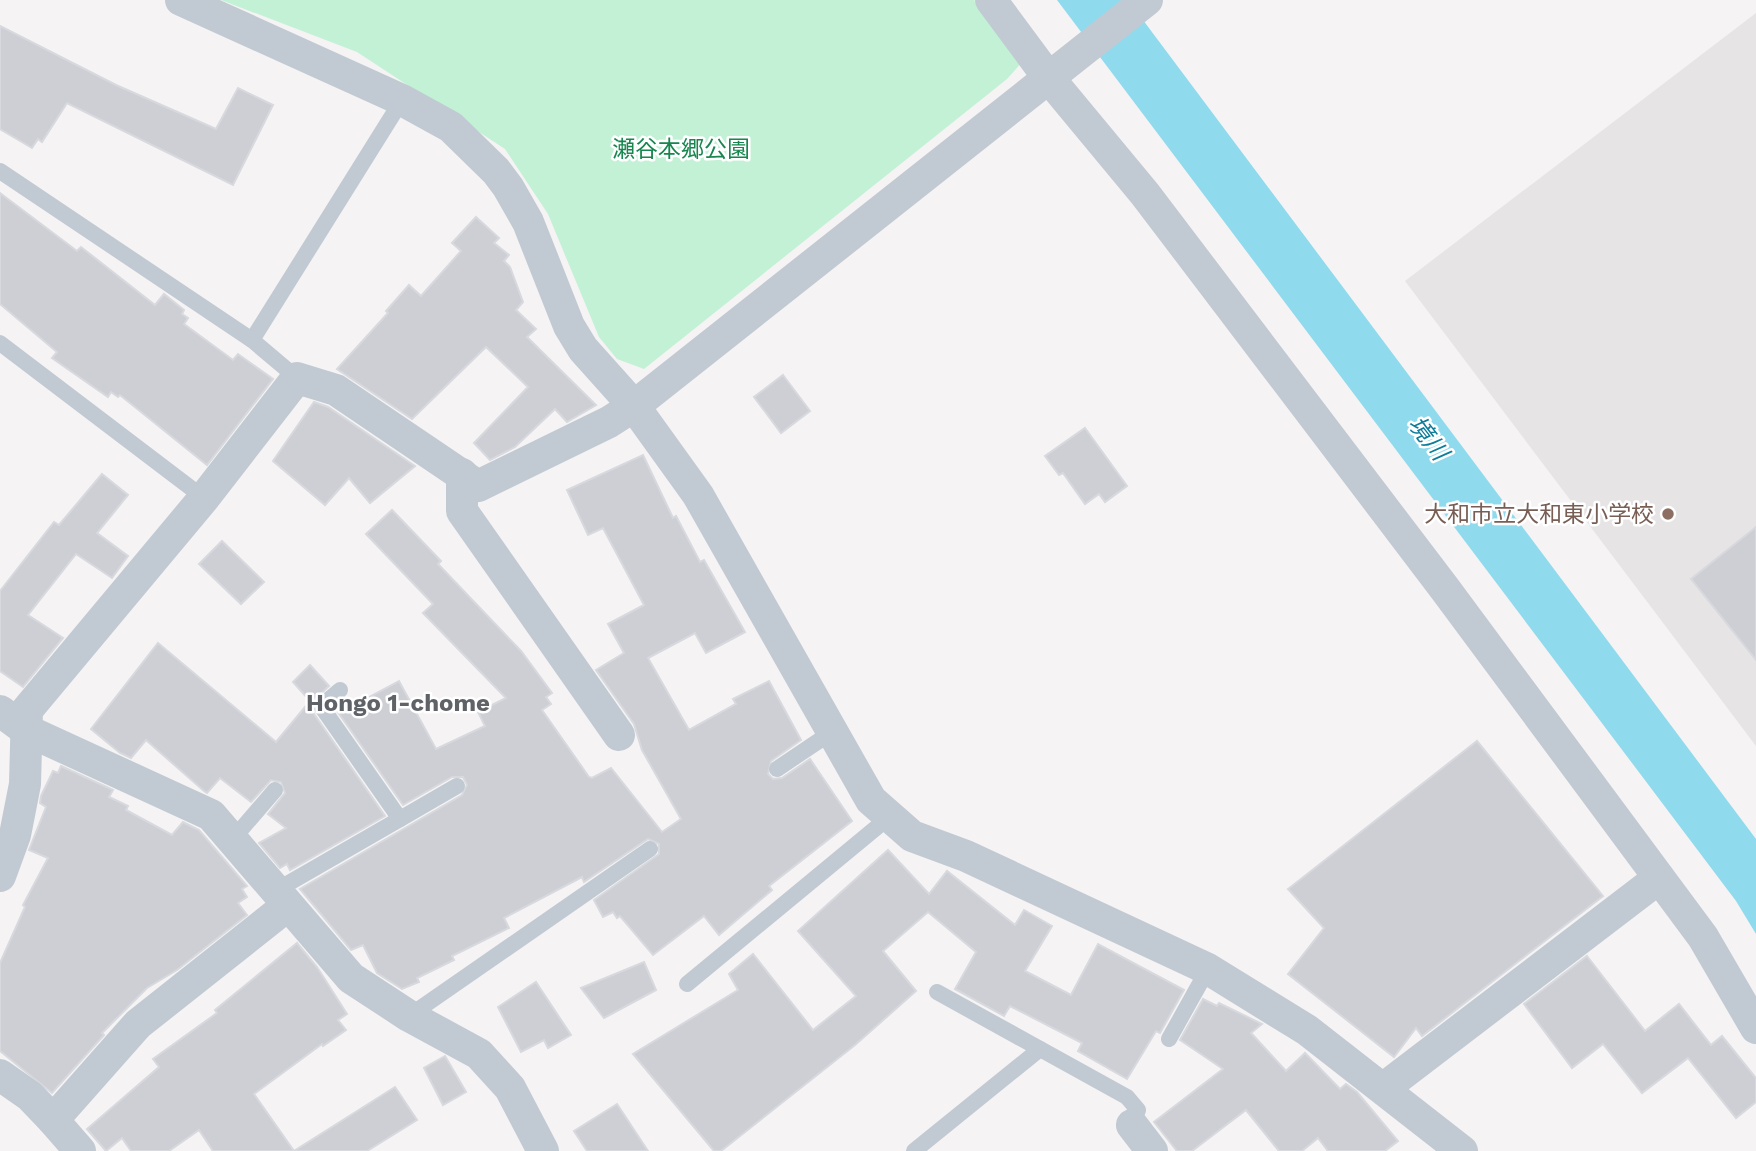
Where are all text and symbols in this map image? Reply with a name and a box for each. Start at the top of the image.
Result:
park label: 瀬谷本郷公園 [612,136,750,163]
water label: 境川 [1402,410,1456,468]
place label: 大和市立大和東小学校 [1424,501,1654,528]
marker: 大和市立大和東小学校 [1660,506,1676,522]
district label: Hongo 1-chome [306,689,490,717]

